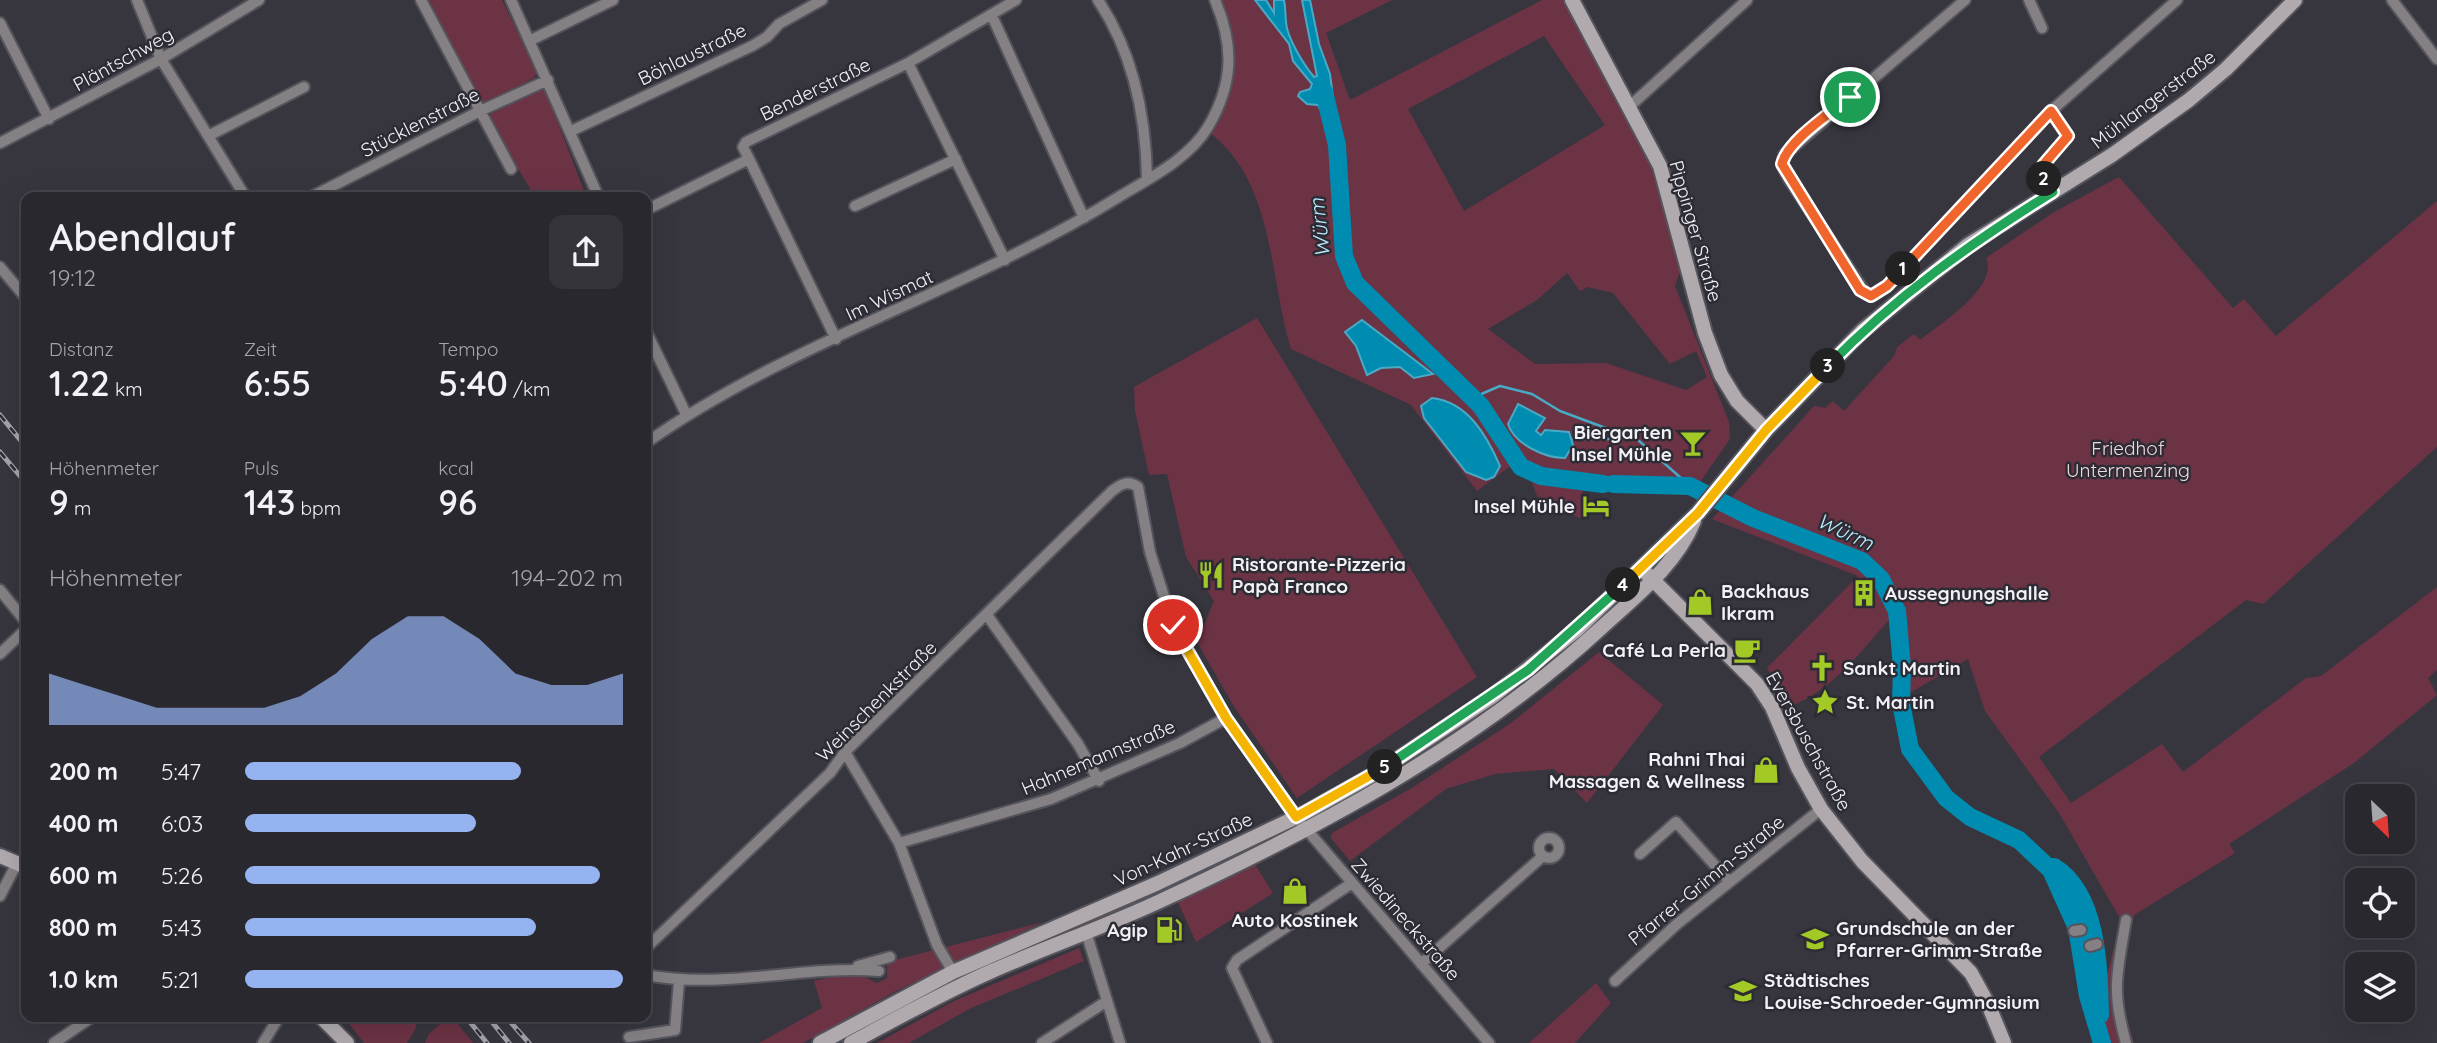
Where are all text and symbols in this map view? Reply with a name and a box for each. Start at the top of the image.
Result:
street label: Böhlaustraße [634,17,750,91]
street label: Pläntschweg [68,22,178,96]
street label: Mühlangerstraße [2086,44,2220,154]
street label: Benderstraße [756,52,874,126]
pin [1820,67,1880,127]
icon: arrive [1831,78,1869,116]
street label: Stücklenstraße [357,82,483,162]
street label: Pippinger Straße [1664,157,1728,305]
pin: 2 [2026,162,2062,196]
text: 2 [2038,166,2049,190]
water label: Würm [1303,196,1335,259]
text: Abendlauf [49,213,236,261]
button: share [549,215,623,289]
pin: 1 [1885,252,1920,286]
text: 1 [1899,256,1906,280]
text: 19:12 [49,263,96,292]
street label: Im Wismat [841,264,937,326]
text: Distanz [49,337,114,361]
text: Zeit [244,337,277,361]
text: Tempo [438,337,499,361]
pin: 3 [1811,348,1846,384]
text: 3 [1822,353,1833,377]
text: 1.22 [49,361,110,405]
text: 6:55 [244,361,311,405]
text: 5:40 [438,361,508,405]
text: km [110,377,142,401]
text: /km [508,377,550,401]
place label: Biergarten Insel Mühle [1571,420,1672,466]
bar icon: Biergarten Insel Mühle [1678,428,1708,458]
park label: Friedhof Untermenzing [2066,436,2190,482]
text: Höhenmeter [49,456,159,480]
text: Puls [244,456,279,480]
text: kcal [438,456,474,480]
text: 9 [49,480,69,524]
text: 143 [244,480,295,524]
text: 96 [438,480,477,524]
hotel icon: Insel Mühle [1581,491,1611,521]
place label: Insel Mühle [1474,494,1575,518]
text: m [69,496,91,520]
text: bpm [295,496,341,520]
water label: Würm [1813,507,1879,556]
place label: Ristorante-Pizzeria Papà Franco [1232,552,1406,598]
restaurant icon: Ristorante-Pizzeria Papà Franco [1196,560,1226,590]
text: Höhenmeter [49,563,182,592]
text: 194–202 m [511,563,623,592]
pin: 4 [1606,568,1640,602]
text: 4 [1617,572,1628,596]
building icon: Aussegnungshalle [1849,578,1879,608]
place label: Backhaus Ikram [1721,579,1809,625]
place label: Aussegnungshalle [1885,581,2049,605]
shop icon: Backhaus Ikram [1685,587,1715,617]
pin [1143,595,1203,655]
icon: check [1154,606,1192,644]
street label: Weinschenkstraße [810,635,942,767]
cafe icon: Café La Perla [1732,635,1762,665]
place label: Café La Perla [1602,638,1726,662]
church icon: Sankt Martin [1807,653,1837,683]
place label: Sankt Martin [1843,656,1961,680]
street label: Eversbuschstraße [1761,667,1857,815]
place icon: St. Martin [1810,687,1840,717]
place label: St. Martin [1846,690,1934,714]
street label: Hahnemannstraße [1017,714,1179,800]
place label: Rahni Thai Massagen & Wellness [1549,747,1745,793]
pin: 5 [1368,750,1402,784]
text: 5 [1379,754,1390,778]
shop icon: Rahni Thai Massagen & Wellness [1751,755,1781,785]
text: 200 m [49,757,118,786]
text: 5:47 [161,757,201,786]
north arrow [2345,784,2415,854]
map controls [2345,784,2415,1022]
street label: Von-Kahr-Straße [1110,806,1256,892]
text: 400 m [49,809,118,838]
text: 6:03 [161,809,203,838]
street label: Pfarrer-Grimm-Straße [1623,810,1789,950]
street label: Zwiedineckstraße [1346,853,1466,985]
text: 600 m [49,861,118,890]
text: 5:26 [161,861,203,890]
button: locate [2345,868,2415,938]
shop icon: Auto Kostinek [1280,876,1310,906]
place label: Auto Kostinek [1232,908,1358,932]
text: 800 m [49,913,118,942]
text: 5:43 [161,913,202,942]
fuel station icon: Agip [1154,915,1184,945]
place label: Grundschule an der Pfarrer-Grimm-Straße [1836,916,2042,962]
place label: Agip [1107,918,1148,942]
school or university icon: Grundschule an der Pfarrer-Grimm-Straße [1800,924,1830,954]
button: layers [2345,952,2415,1022]
text: 1.0 km [49,965,119,994]
text: 5:21 [161,965,199,994]
place label: Städtisches Louise-Schroeder-Gymnasium [1764,968,2040,1014]
school or university icon: Städtisches Louise-Schroeder-Gymnasium [1728,976,1758,1006]

